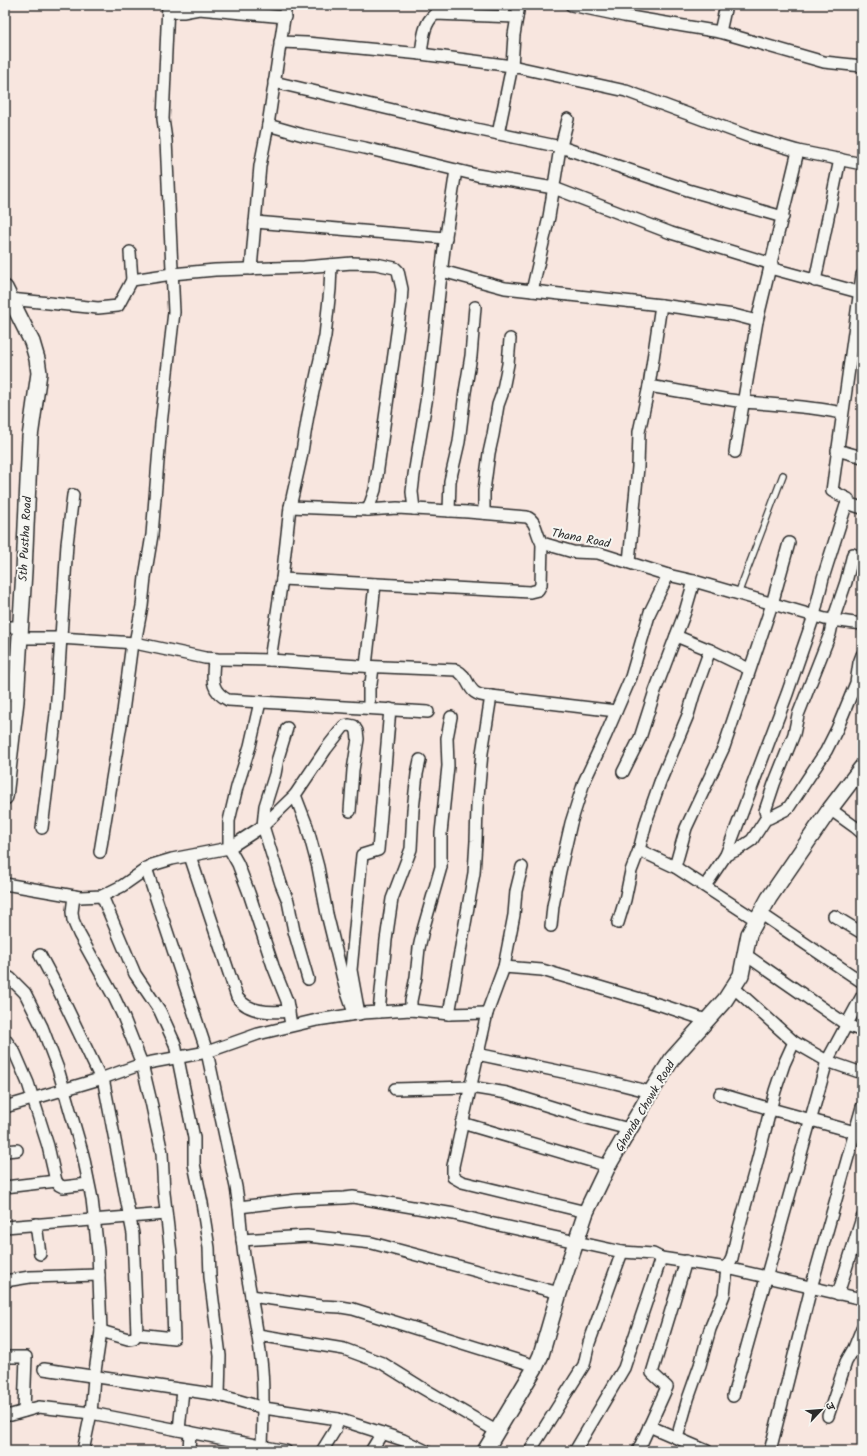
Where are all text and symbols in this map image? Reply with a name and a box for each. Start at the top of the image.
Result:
street label: 5th Pustha Road [14,495,37,582]
street label: Thana Road [550,523,613,554]
street label: Ghonda Chowk Road [611,1056,681,1156]
north arrow [801,1390,841,1430]
text: उ [819,1399,840,1415]

